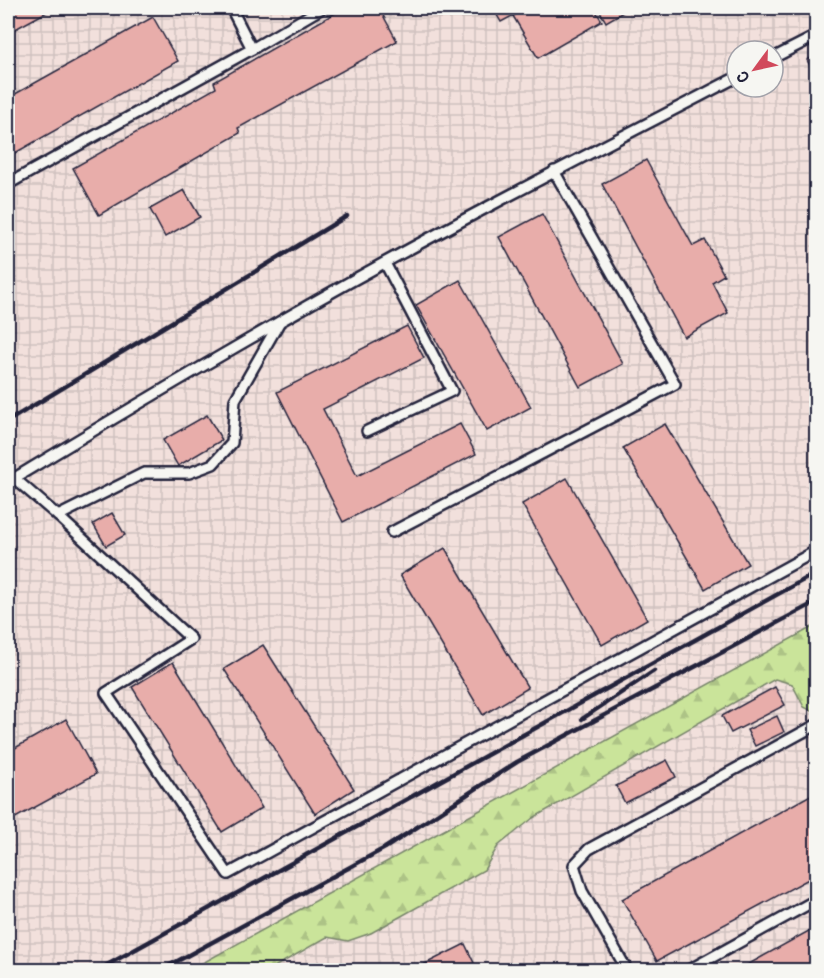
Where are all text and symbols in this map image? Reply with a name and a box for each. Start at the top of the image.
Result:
north arrow [725,39,785,99]
text: С [732,67,754,86]

